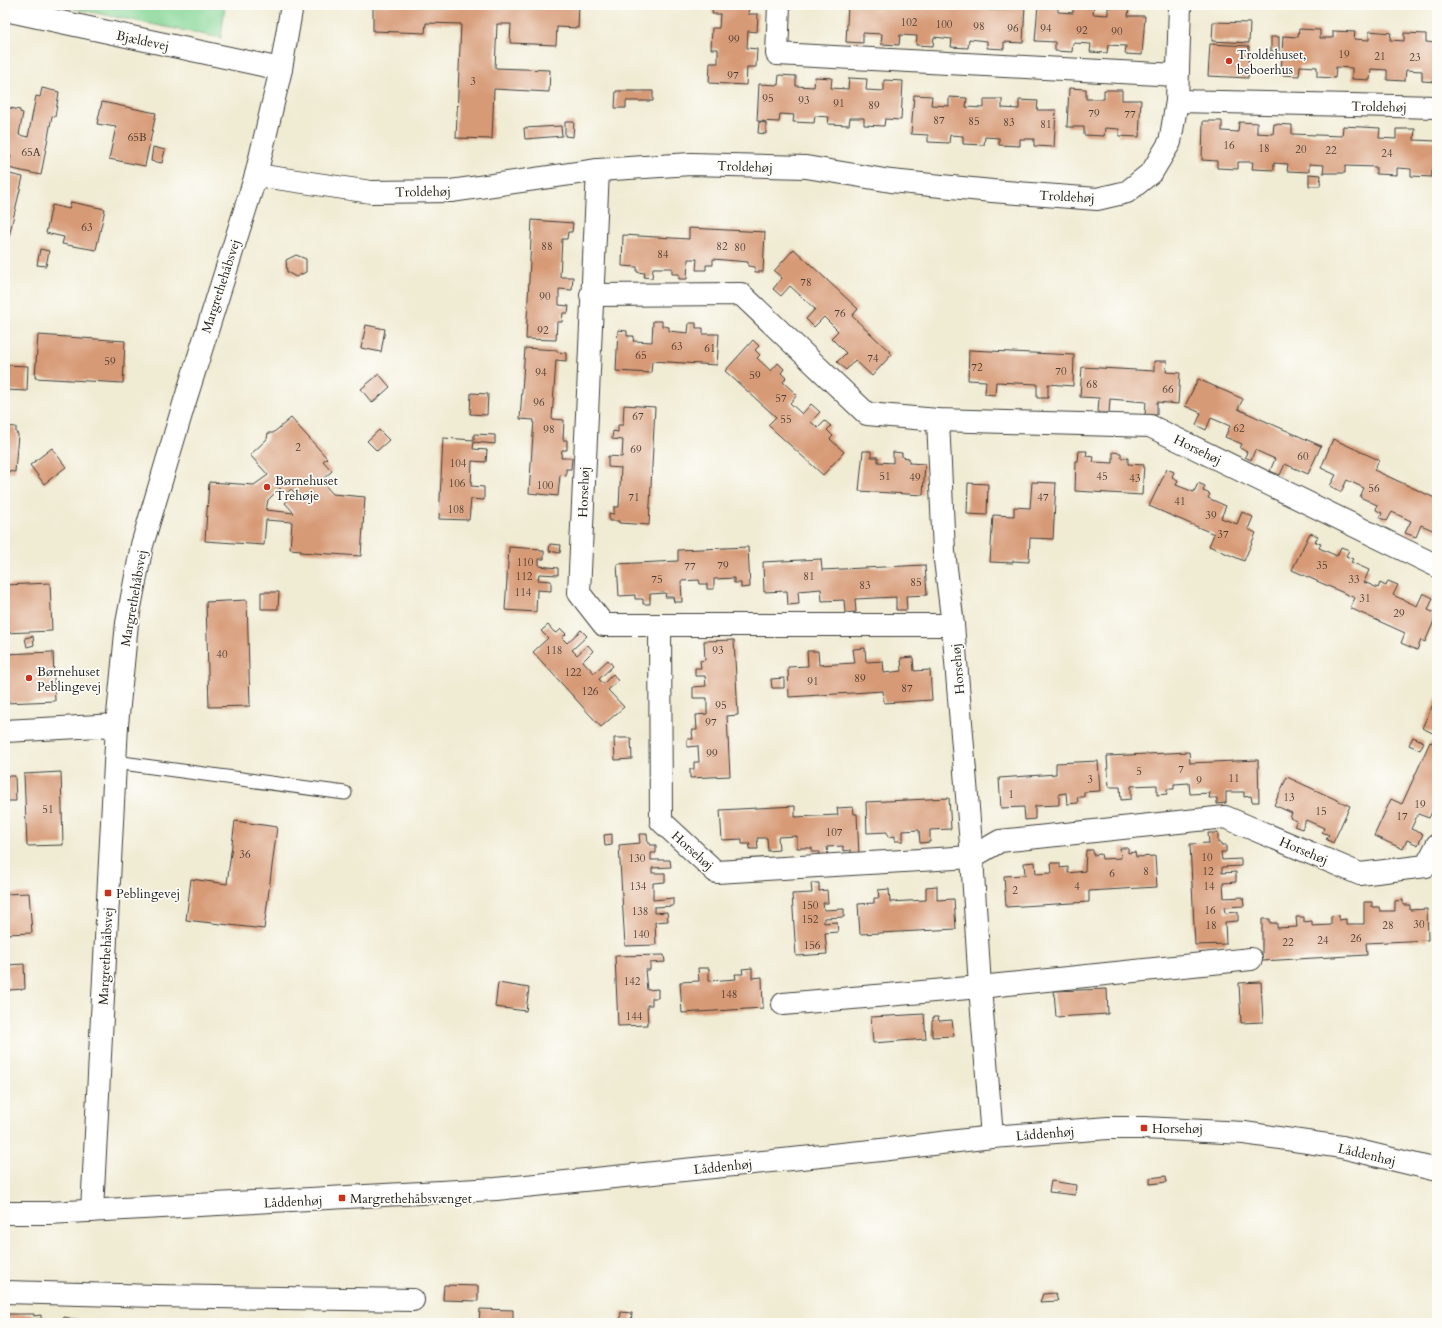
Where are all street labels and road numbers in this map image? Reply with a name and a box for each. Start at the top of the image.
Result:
street label: Bjældevej [115,27,171,55]
street label: Troldehøj [1351,98,1407,116]
street label: Troldehøj [717,157,773,177]
street label: Troldehøj [395,183,451,201]
street label: Troldehøj [1039,187,1095,207]
street label: Margrethehåbsvej [197,237,245,336]
street label: Horsehøj [1171,431,1224,469]
street label: Horsehøj [574,466,594,518]
street label: Margrethehåbsvej [117,548,151,648]
street label: Horsehøj [947,643,969,695]
street label: Horsehøj [667,827,717,875]
street label: Horsehøj [1277,833,1331,869]
street label: Margrethehåbsvej [94,907,118,1005]
street label: Låddenhøj [1015,1122,1075,1146]
street label: Låddenhøj [1336,1140,1397,1170]
street label: Låddenhøj [693,1155,753,1179]
street label: Låddenhøj [263,1191,323,1213]

